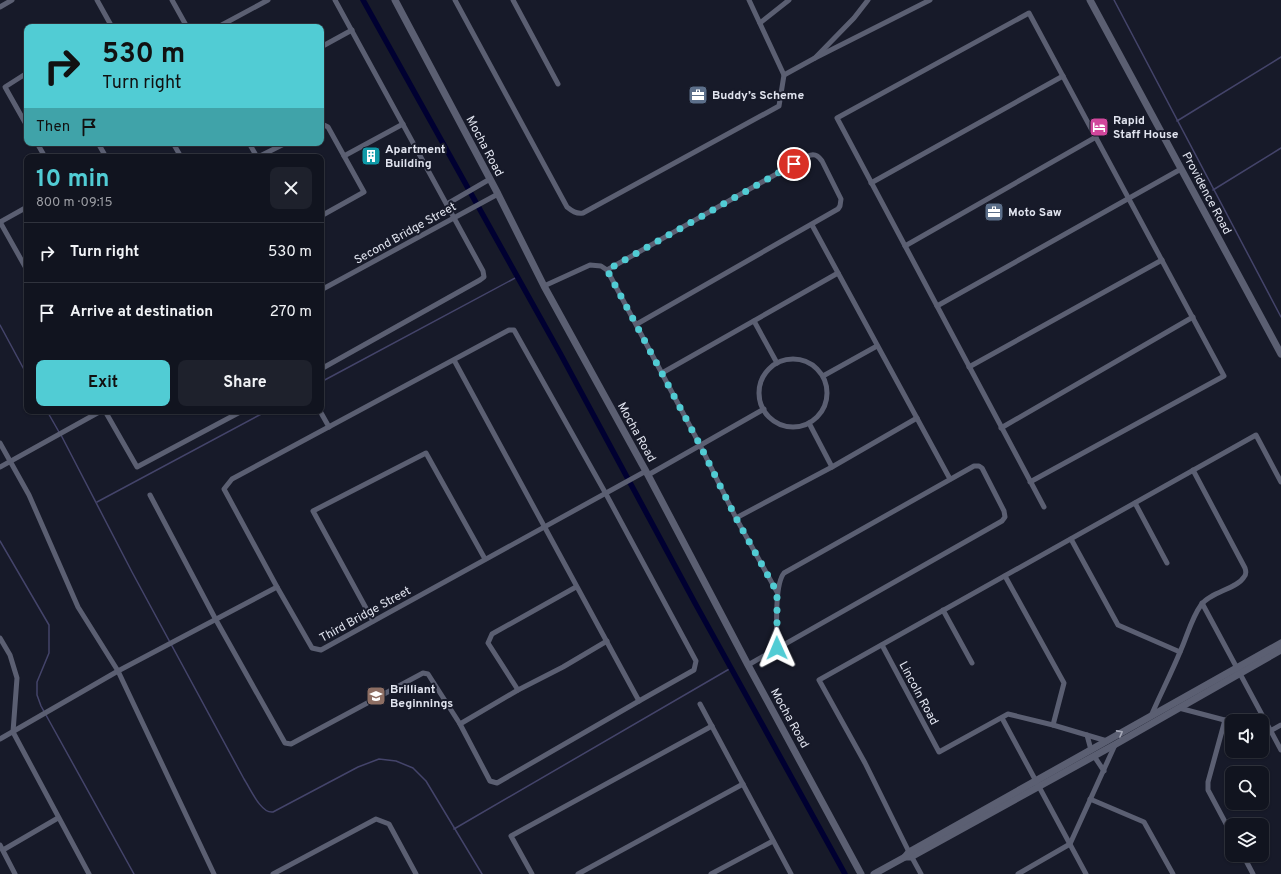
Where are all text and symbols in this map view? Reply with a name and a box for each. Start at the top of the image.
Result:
text: 530 m [102,37,185,73]
icon: right [36,40,88,92]
text: Turn right [102,72,182,95]
office icon: Buddy’s Scheme [687,84,709,106]
place label: Buddy’s Scheme [712,88,804,104]
street label: Mocha Road [461,113,507,179]
place label: Rapid Staff House [1113,113,1179,143]
icon: arrive [78,116,100,138]
hotel icon: Rapid Staff House [1088,116,1110,138]
text: Then [36,118,70,137]
place label: Apartment Building [385,142,446,172]
building icon: Apartment Building [360,145,382,167]
pin [777,147,811,181]
street label: Providence Road [1178,149,1235,237]
icon: arrive [783,153,805,175]
text: 10 min [36,165,109,195]
button: close [270,167,312,209]
text: 800 m · 09:15 [36,195,113,211]
street label: Second Bridge Street [352,199,459,269]
office icon: Moto Saw [983,201,1005,223]
place label: Moto Saw [1008,205,1062,221]
icon: right [36,242,58,264]
text: Turn right [70,243,139,262]
text: 530 m [268,243,312,262]
icon: arrive [36,302,58,324]
text: Arrive at destination [70,303,213,322]
text: 270 m [270,303,312,322]
button: Exit [36,360,170,406]
button: Share [178,360,312,406]
street label: Mocha Road [613,400,659,465]
street label: Third Bridge Street [317,583,414,647]
position arrow [756,627,798,669]
street label: Lincoln Road [895,659,942,728]
place label: Brilliant Beginnings [390,682,453,712]
school or university icon: Brilliant Beginnings [365,685,387,707]
street label: Mocha Road [766,686,812,751]
map controls [1225,714,1269,862]
button: sound [1225,714,1269,758]
one-way arrow [1116,731,1123,738]
button: search [1225,766,1269,810]
button: layers [1225,818,1269,862]

